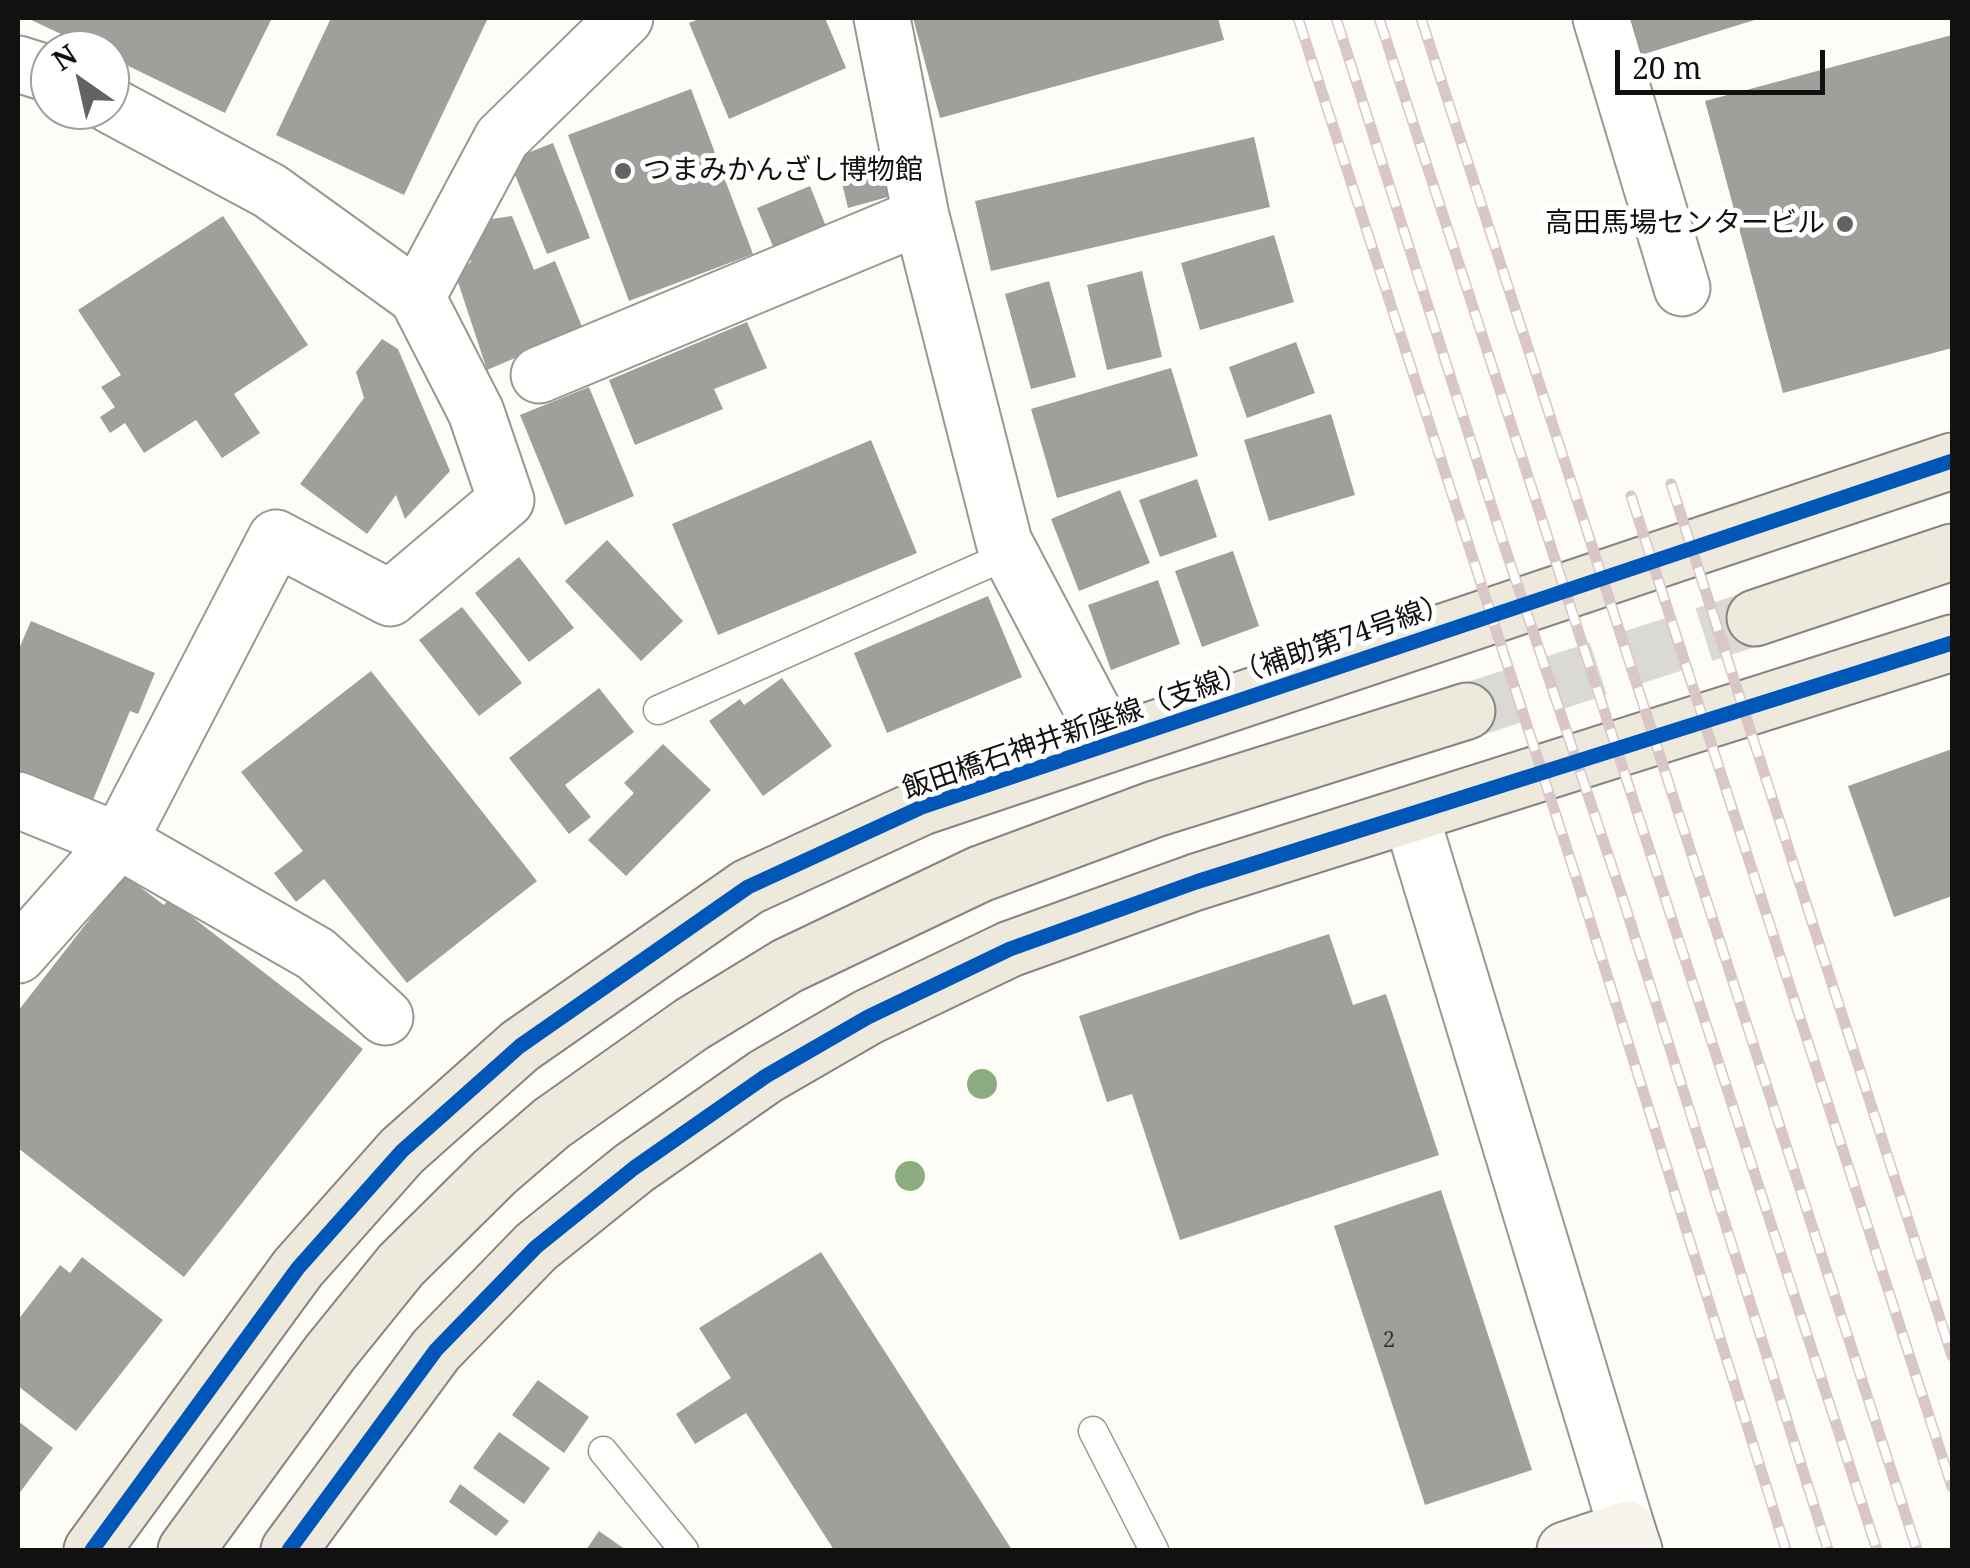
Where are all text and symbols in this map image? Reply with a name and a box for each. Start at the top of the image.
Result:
north arrow [30,30,130,130]
scale bar [1620,30,1830,92]
text: N [45,35,84,79]
text: 20 m [1632,47,1702,88]
place label: つまみかんざし博物館 [643,154,923,188]
marker: つまみかんざし博物館 [612,160,634,182]
place label: 高田馬場センタービル [1545,207,1825,241]
marker: 高田馬場センタービル [1834,213,1856,235]
street label: 飯田橋石神井新座線（支線）（補助第74号線） [899,587,1455,807]
house number: 2 [1383,1328,1395,1354]

